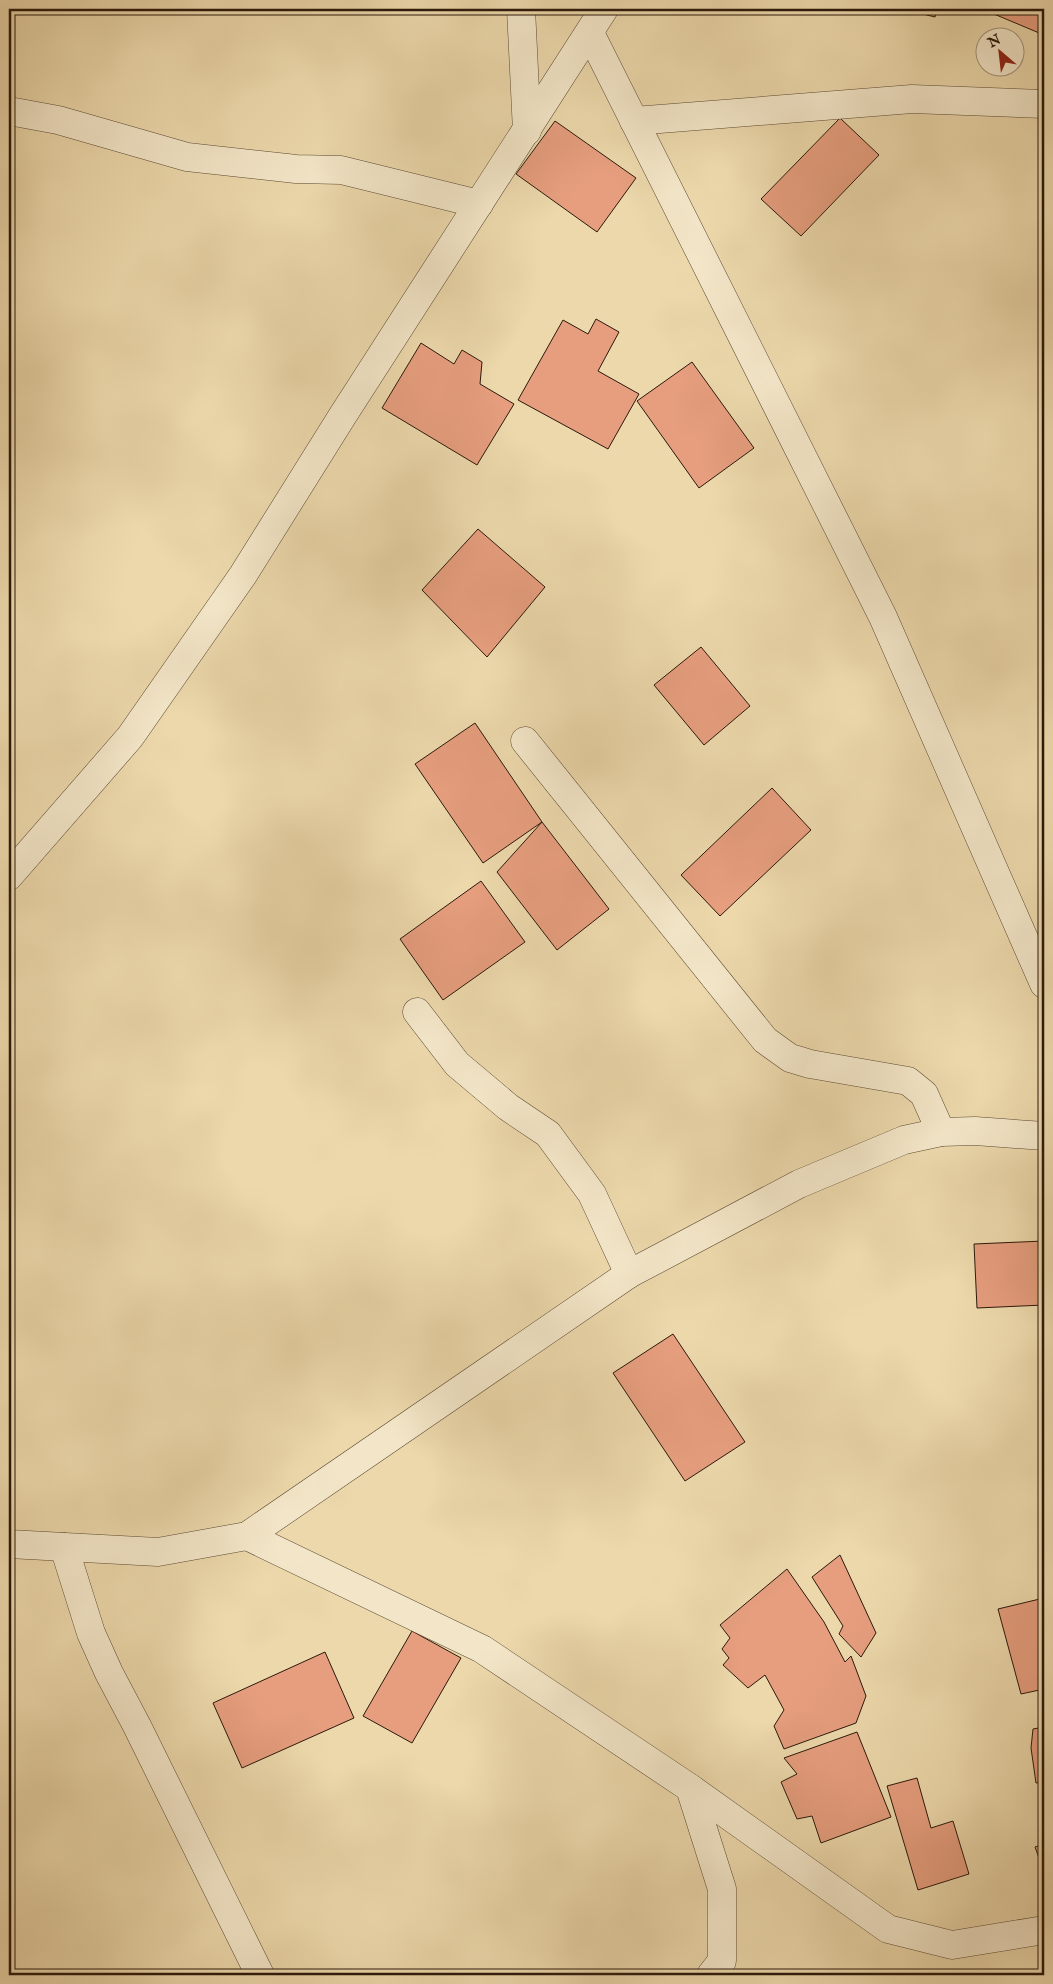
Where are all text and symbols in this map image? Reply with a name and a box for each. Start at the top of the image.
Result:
north arrow [976,28,1026,78]
text: N [984,31,1004,53]

